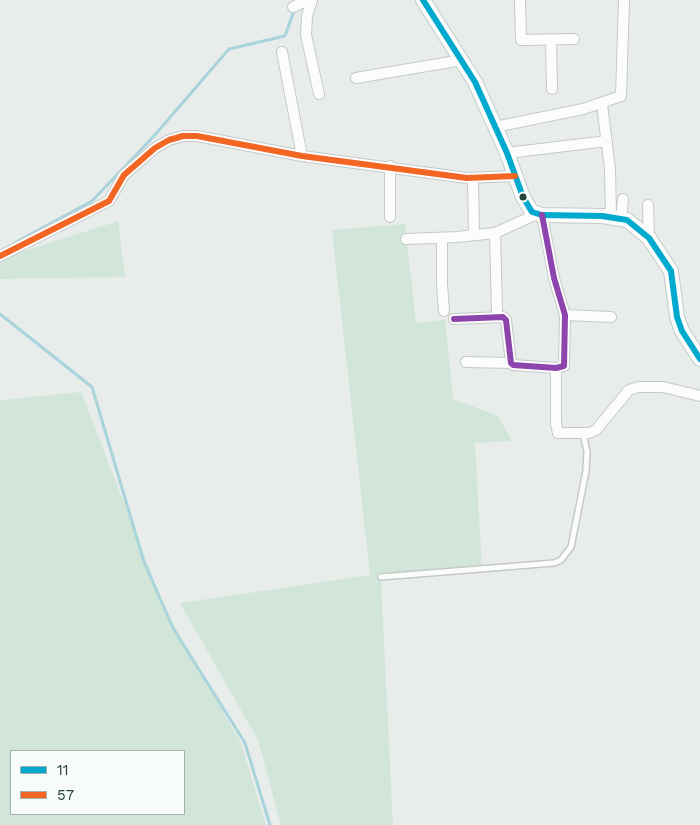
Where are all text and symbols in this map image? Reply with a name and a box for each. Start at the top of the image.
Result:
unlabelled marker [518,192,528,202]
legend [10,750,185,815]
text: 11 [57,761,69,779]
text: 57 [57,786,74,804]

